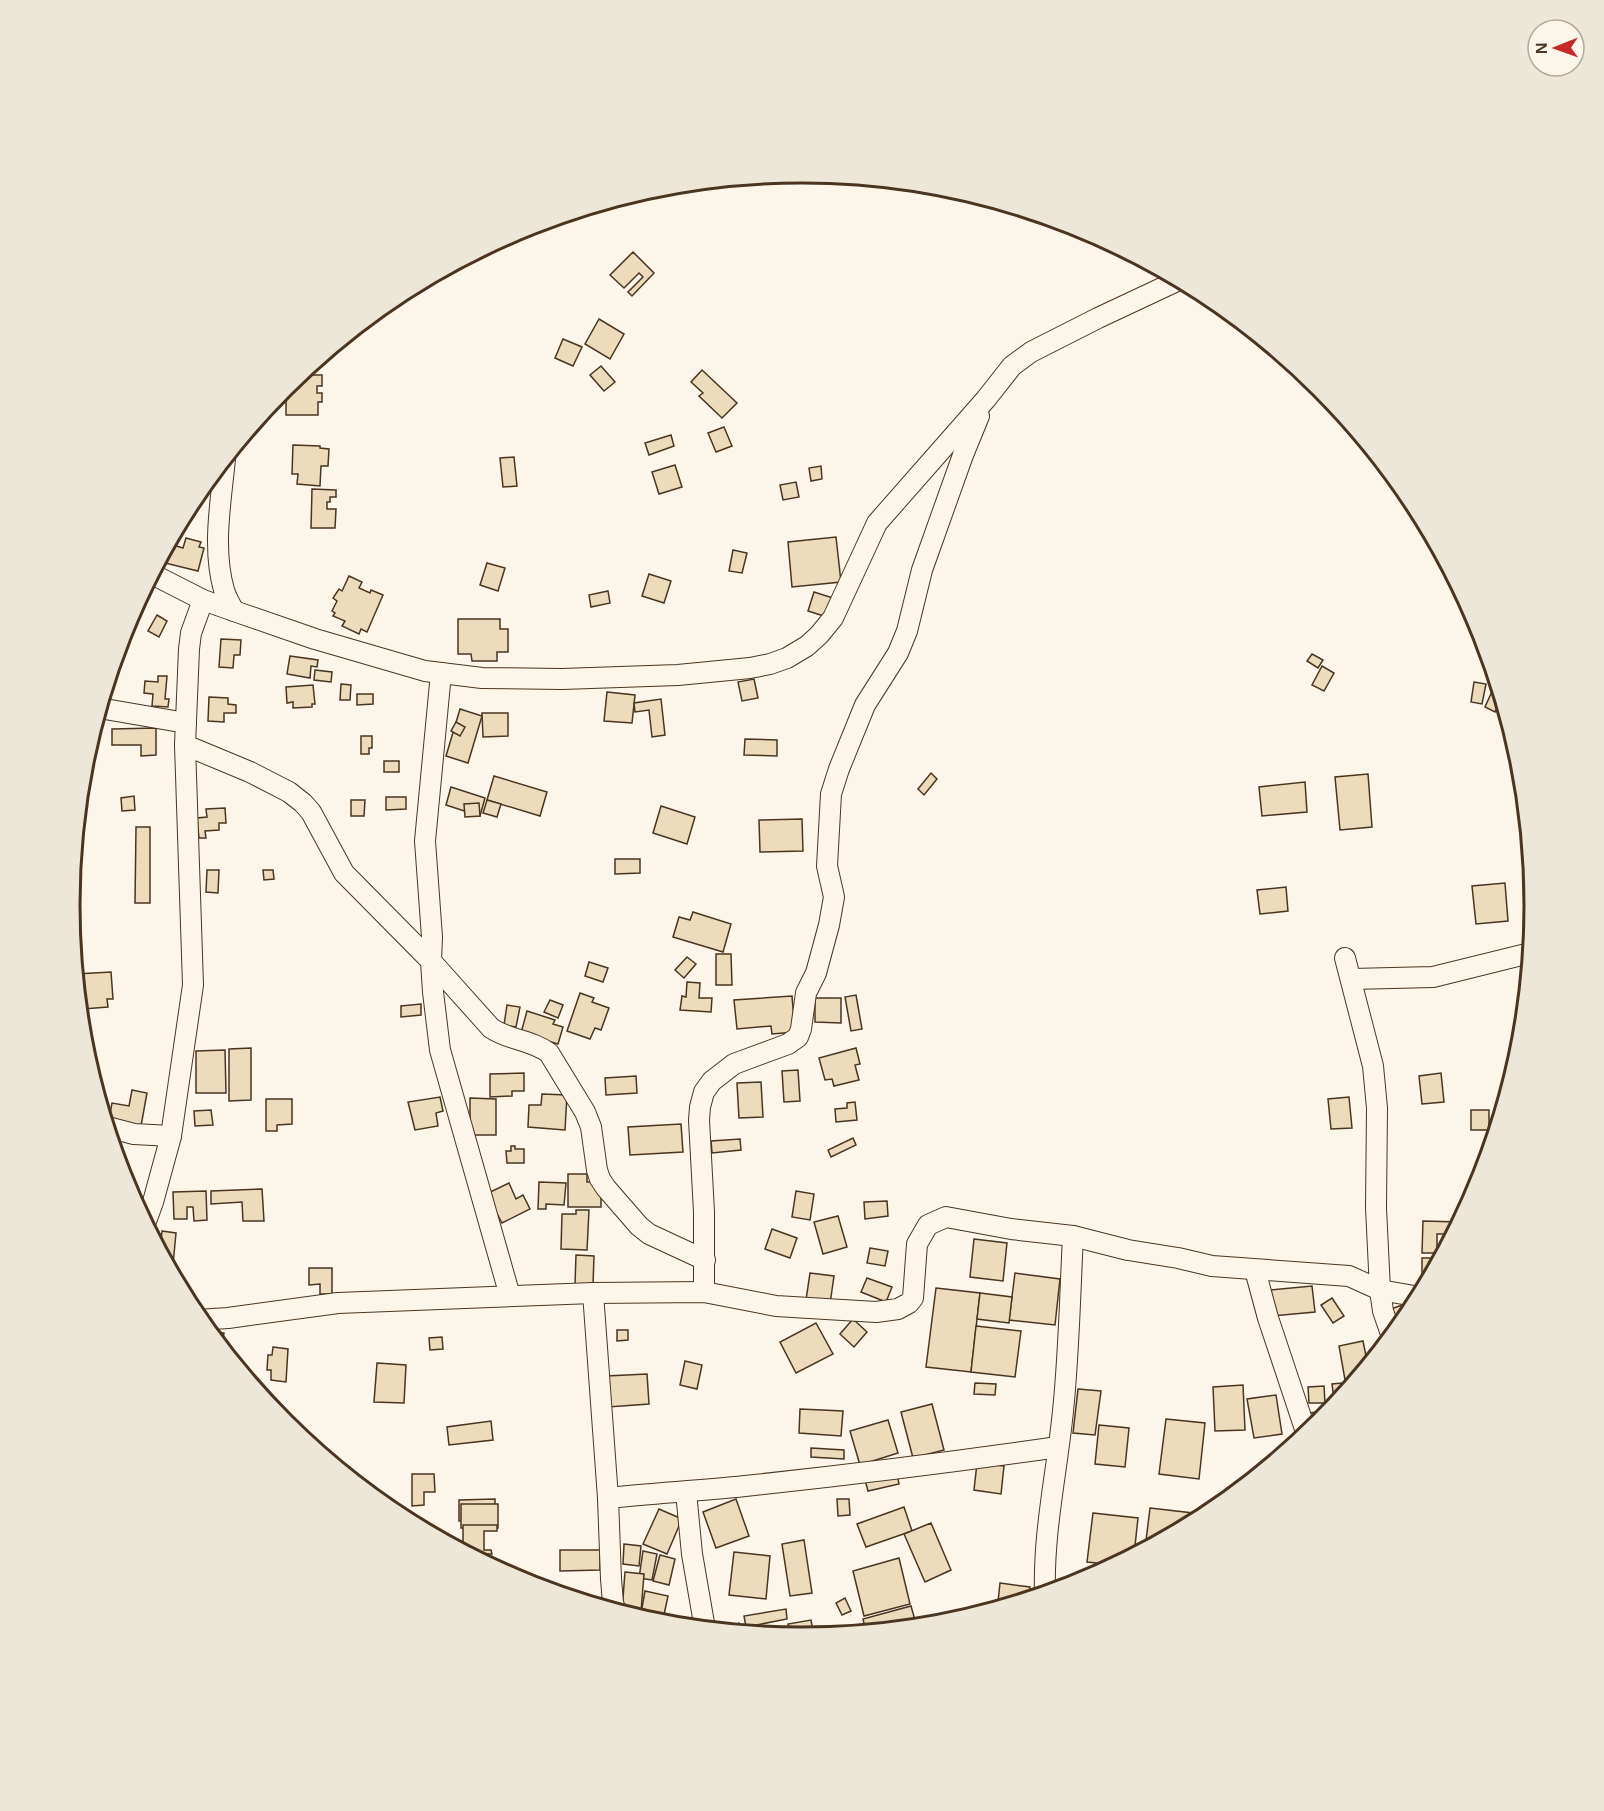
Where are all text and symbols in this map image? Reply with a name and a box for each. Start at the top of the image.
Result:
north arrow [1526,18,1586,78]
text: N [1533,42,1550,54]

